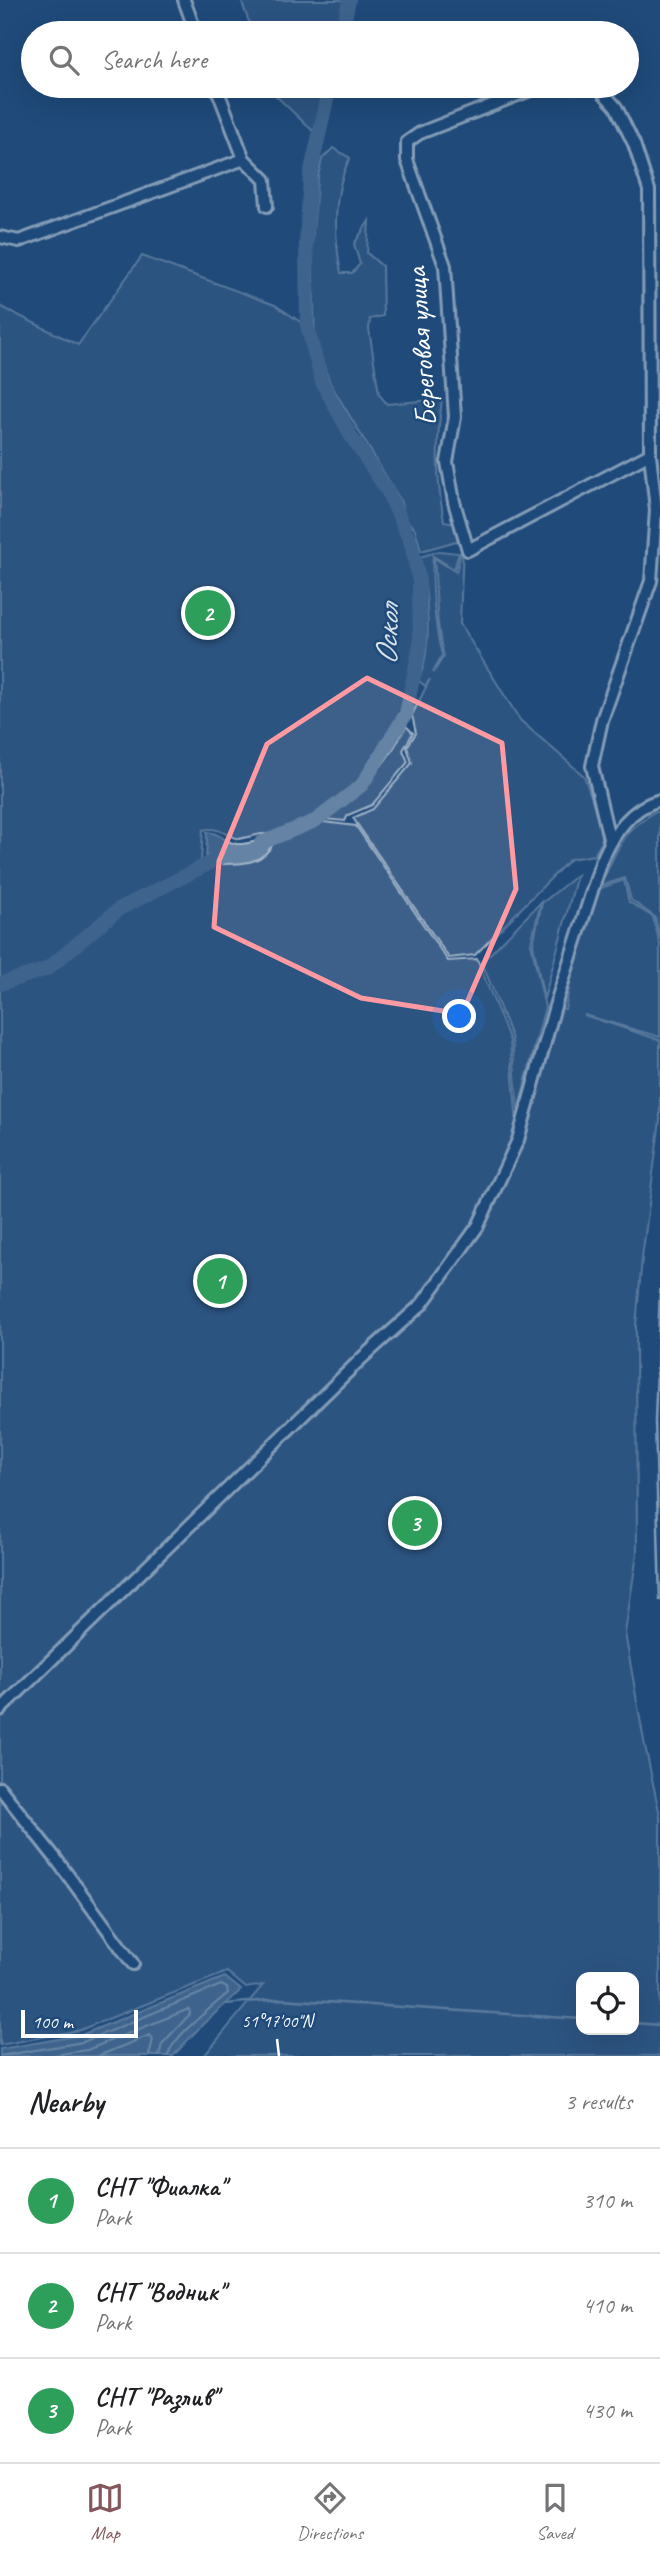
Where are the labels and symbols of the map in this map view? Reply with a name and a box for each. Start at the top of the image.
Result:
street label: Береговая улица [396,264,446,428]
pin: 2 [185,587,231,639]
water label: Оскол [365,599,409,666]
your location [442,999,476,1033]
pin: 1 [197,1255,243,1307]
pin: 3 [392,1497,438,1549]
scale bar [21,2007,138,2039]
text: 51°17'00"N [242,2010,316,2032]

